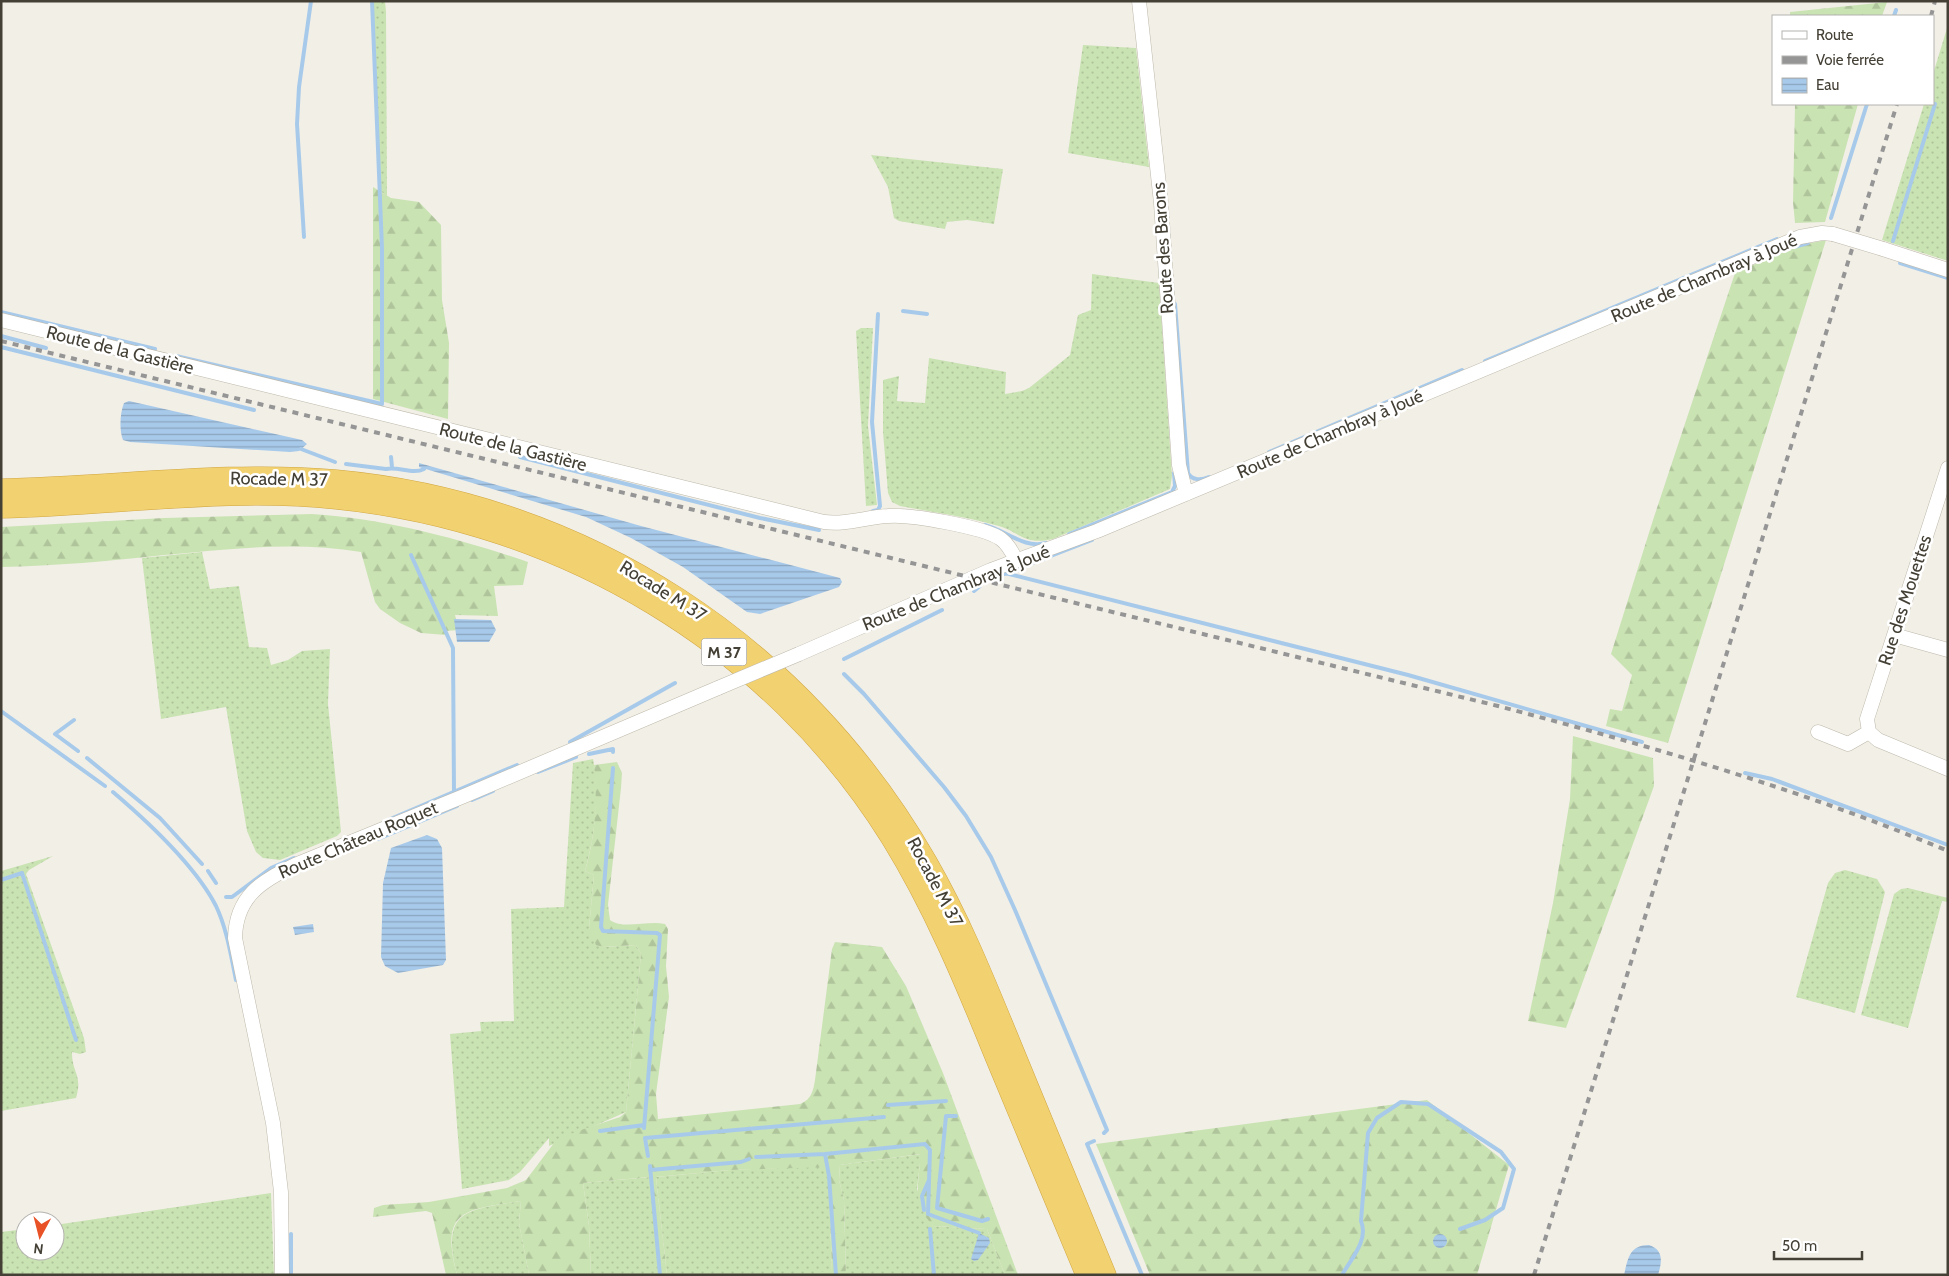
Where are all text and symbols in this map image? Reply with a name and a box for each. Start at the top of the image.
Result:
legend [1772,15,1934,105]
text: Route [1816,26,1854,44]
text: Voie ferrée [1816,51,1884,69]
text: Eau [1816,76,1839,94]
street label: Route des Barons [1147,181,1179,315]
street label: Route de Chambray à Joué [1608,229,1800,327]
street label: Route de la Gastière [44,321,196,379]
street label: Route de Chambray à Joué [1234,385,1426,483]
street label: Route de la Gastière [437,418,589,476]
street label: Rocade M 37 [230,467,328,491]
street label: Rue des Mouettes [1874,532,1936,668]
street label: Route de Chambray à Joué [859,540,1053,636]
street label: Rocade M 37 [616,556,710,626]
road number: M 37 [702,638,746,666]
street label: Route Château Roquet [275,796,441,884]
street label: Rocade M 37 [902,834,968,930]
north arrow [15,1211,65,1261]
scale bar [1774,1228,1862,1260]
text: 50 m [1782,1237,1817,1255]
text: N [32,1239,44,1258]

